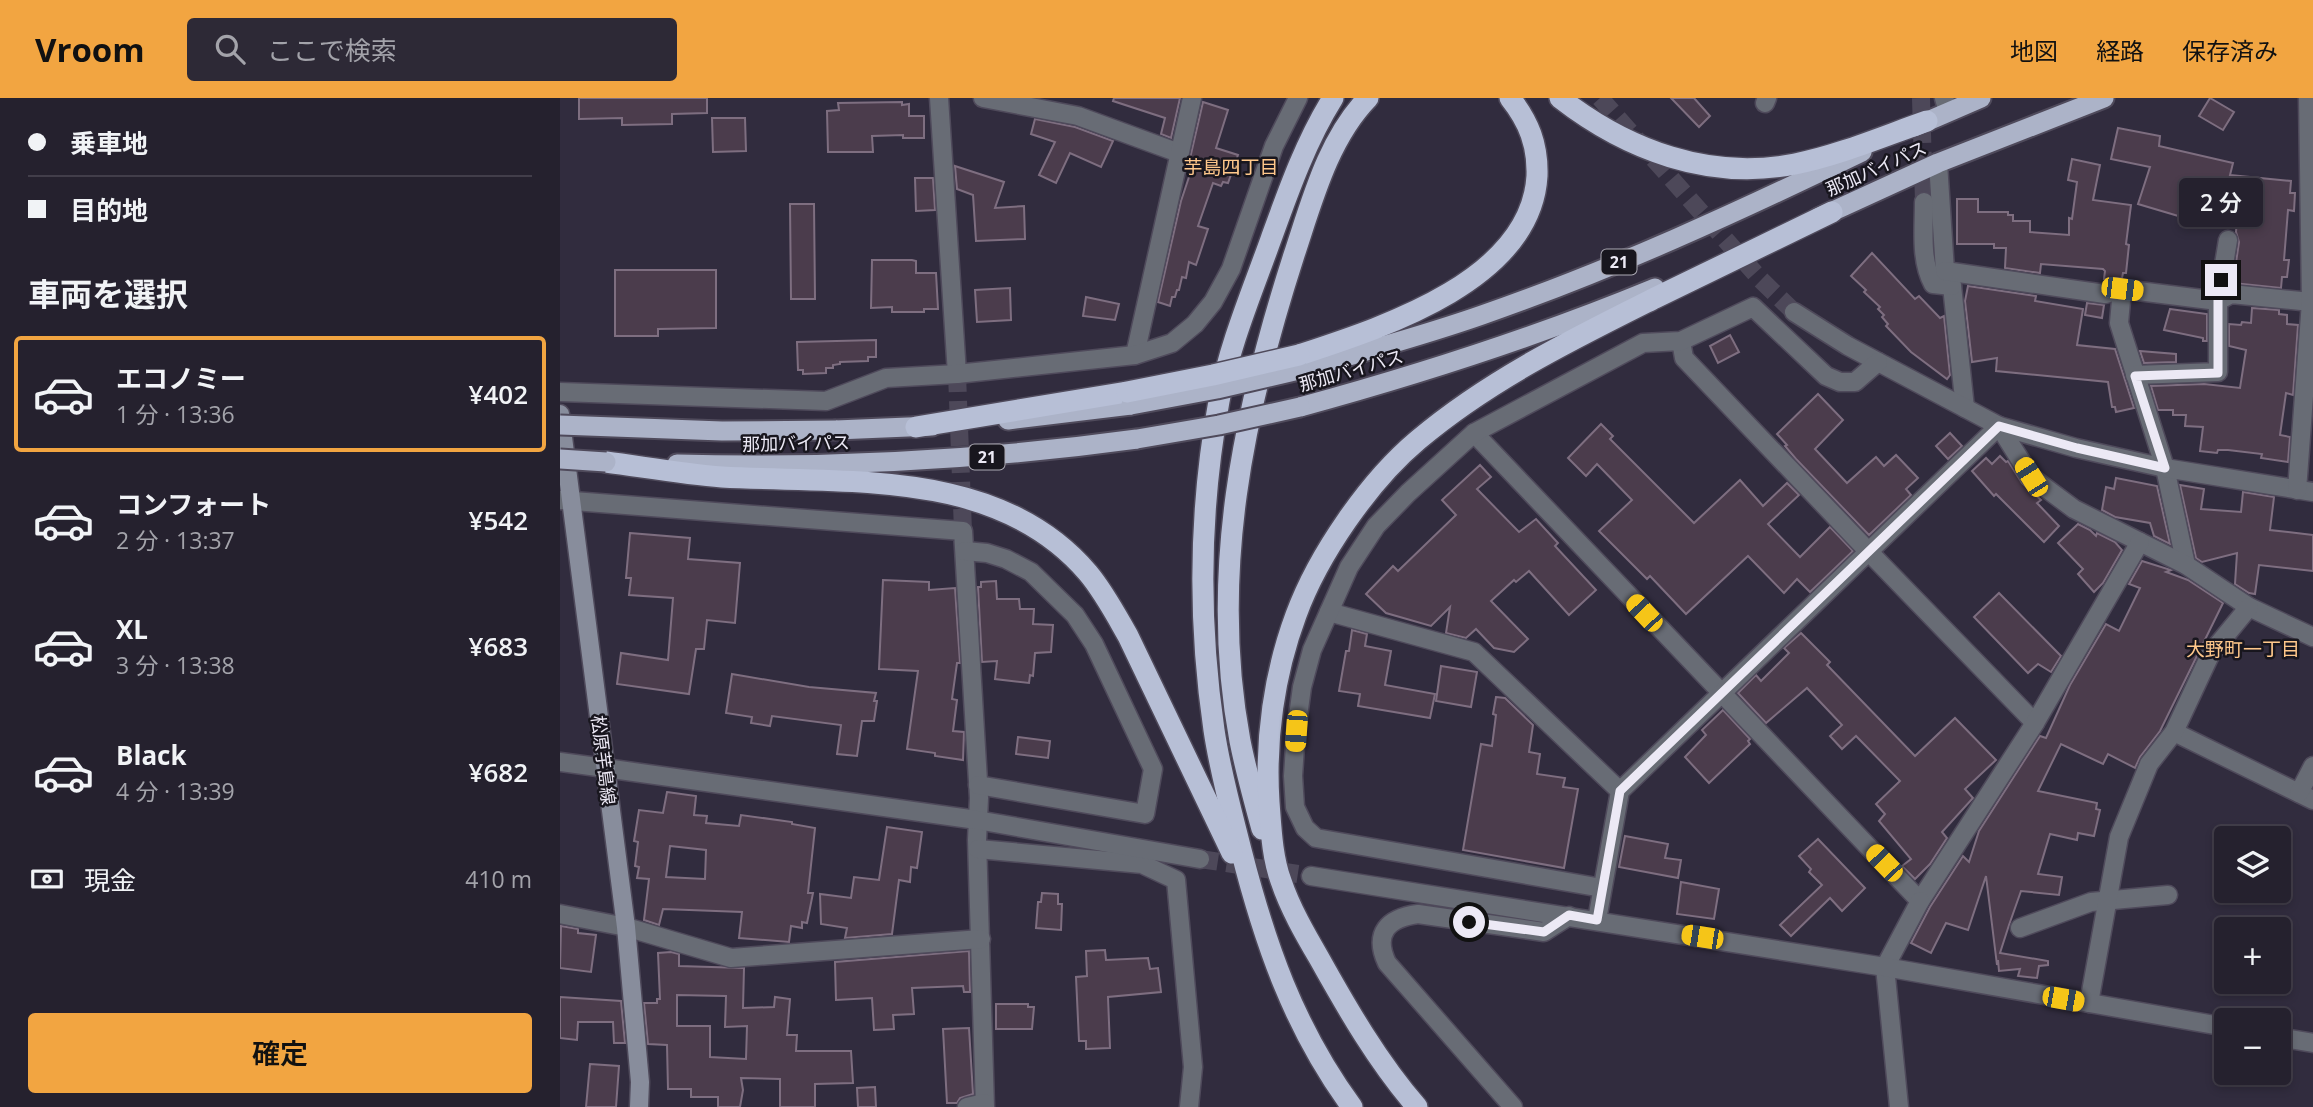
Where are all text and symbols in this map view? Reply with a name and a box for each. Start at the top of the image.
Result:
search box [187,18,677,81]
text: Vroom [35,27,145,72]
icon: search [211,30,249,68]
text: ここで検索 [267,32,397,68]
text: 地図 [2010,34,2058,67]
text: 経路 [2096,34,2144,67]
text: 保存済み [2182,34,2278,67]
text: 乗車地 [70,125,148,161]
street label: 那加バイパス [1822,135,1930,201]
district label: 芋島四丁目 [1183,154,1279,180]
callout: 2 分 [2179,178,2263,228]
text: 2 分 [2200,186,2242,218]
text: 目的地 [70,192,148,228]
road number: 21 [1602,250,1636,274]
route end [2205,264,2237,296]
text: 車両を選択 [28,272,188,315]
car [2100,276,2145,302]
street label: 那加バイパス [1296,344,1406,396]
text: エコノミー [116,360,246,396]
icon: car [32,363,95,426]
text: ¥402 [469,376,528,412]
text: 1 分 · 13:36 [116,398,235,430]
street label: 那加バイパス [742,430,850,456]
road number: 21 [970,444,1004,470]
car [2011,454,2052,500]
text: コンフォート [116,486,271,522]
icon: car [32,489,95,552]
text: ¥542 [469,502,528,538]
text: 2 分 · 13:37 [116,524,235,556]
car [1622,590,1667,636]
text: XL [116,611,148,647]
icon: car [32,615,95,678]
text: ¥683 [469,628,528,664]
district label: 大野町一丁目 [2186,636,2300,662]
text: 3 分 · 13:38 [116,649,235,681]
car [1285,709,1308,753]
street label: 松原芋島線 [587,714,621,806]
text: Black [116,737,187,773]
icon: car [32,741,95,804]
text: ¥682 [469,754,528,790]
text: 4 分 · 13:39 [116,775,235,807]
map controls [2214,826,2291,1085]
button: layers [2214,826,2291,903]
car [1862,841,1907,885]
icon: cash [28,860,66,898]
text: 現金 [84,862,136,898]
text: 410 m [465,863,532,895]
route start [1453,906,1485,938]
button: + [2214,917,2291,994]
car [1680,923,1725,951]
car [2041,985,2086,1013]
button: − [2214,1008,2291,1085]
button: 確定 [28,1013,532,1093]

